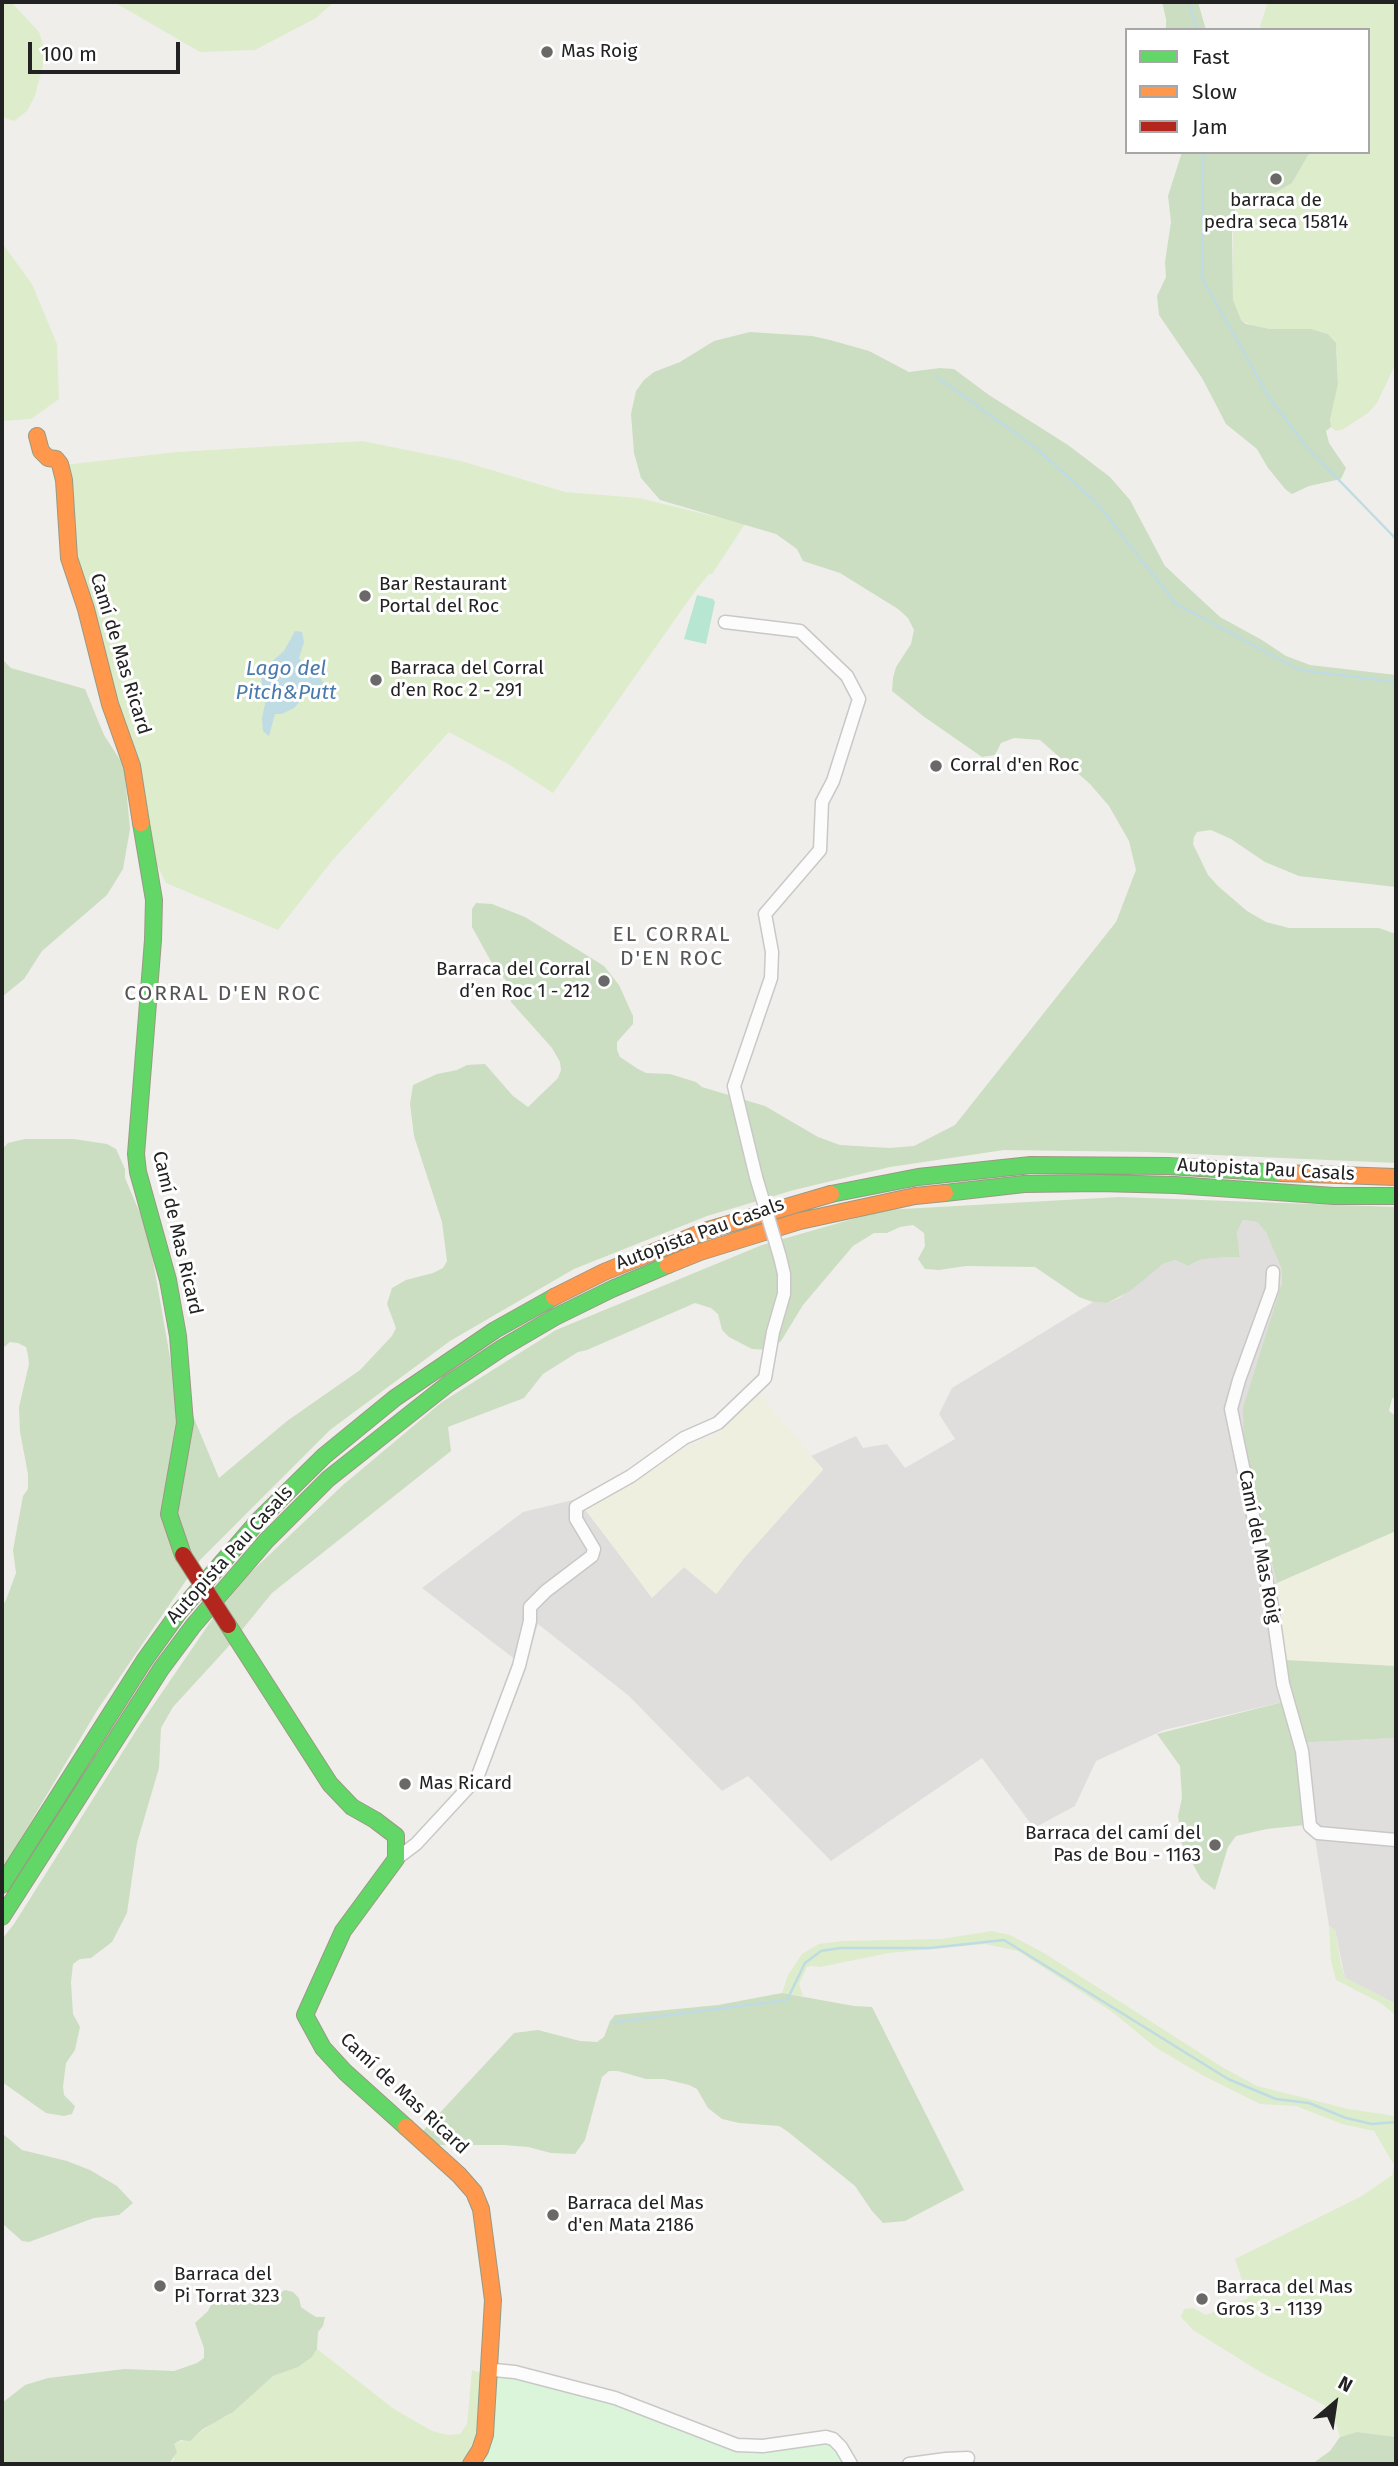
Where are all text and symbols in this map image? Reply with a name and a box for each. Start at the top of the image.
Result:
scale bar [32,28,184,72]
legend [1125,28,1370,154]
text: 100 m [41,41,97,67]
place label: Mas Roig [561,41,637,63]
marker: Mas Roig [539,44,555,60]
text: Fast [1192,44,1230,70]
text: Slow [1192,79,1237,105]
text: Jam [1192,114,1228,140]
marker: barraca de pedra seca 15814 [1268,171,1284,187]
place label: barraca de pedra seca 15814 [1204,190,1348,234]
street label: Camí de Mas Ricard [85,571,155,737]
place label: Bar Restaurant Portal del Roc [379,574,507,618]
marker: Bar Restaurant Portal del Roc [357,588,373,604]
water label: Lago del Pitch&Putt [236,656,336,706]
place label: Barraca del Corral d’en Roc 2 - 291 [390,658,544,702]
marker: Barraca del Corral d’en Roc 2 - 291 [368,672,384,688]
place label: Corral d'en Roc [950,755,1079,777]
marker: Corral d'en Roc [928,758,944,774]
district label: EL CORRAL D'EN ROC [614,922,730,972]
place label: Barraca del Corral d’en Roc 1 - 212 [436,959,590,1003]
marker: Barraca del Corral d’en Roc 1 - 212 [596,973,612,989]
district label: CORRAL D'EN ROC [126,981,320,1007]
street label: Camí de Mas Ricard [147,1149,207,1317]
street label: Autopista Pau Casals [1177,1154,1355,1186]
street label: Autopista Pau Casals [613,1193,787,1275]
street label: Camí del Mas Roig [1233,1468,1285,1626]
street label: Autopista Pau Casals [162,1481,298,1629]
place label: Mas Ricard [419,1773,512,1795]
marker: Mas Ricard [397,1776,413,1792]
place label: Barraca del camí del Pas de Bou - 1163 [1025,1823,1201,1867]
marker: Barraca del camí del Pas de Bou - 1163 [1207,1837,1223,1853]
street label: Camí de Mas Ricard [335,2029,473,2159]
place label: Barraca del Mas d'en Mata 2186 [567,2193,704,2237]
marker: Barraca del Mas d'en Mata 2186 [545,2207,561,2223]
place label: Barraca del Pi Torrat 323 [174,2264,280,2308]
place label: Barraca del Mas Gros 3 - 1139 [1216,2277,1353,2321]
marker: Barraca del Pi Torrat 323 [152,2278,168,2294]
marker: Barraca del Mas Gros 3 - 1139 [1194,2291,1210,2307]
north arrow [1300,2368,1370,2438]
text: N [1334,2371,1357,2397]

